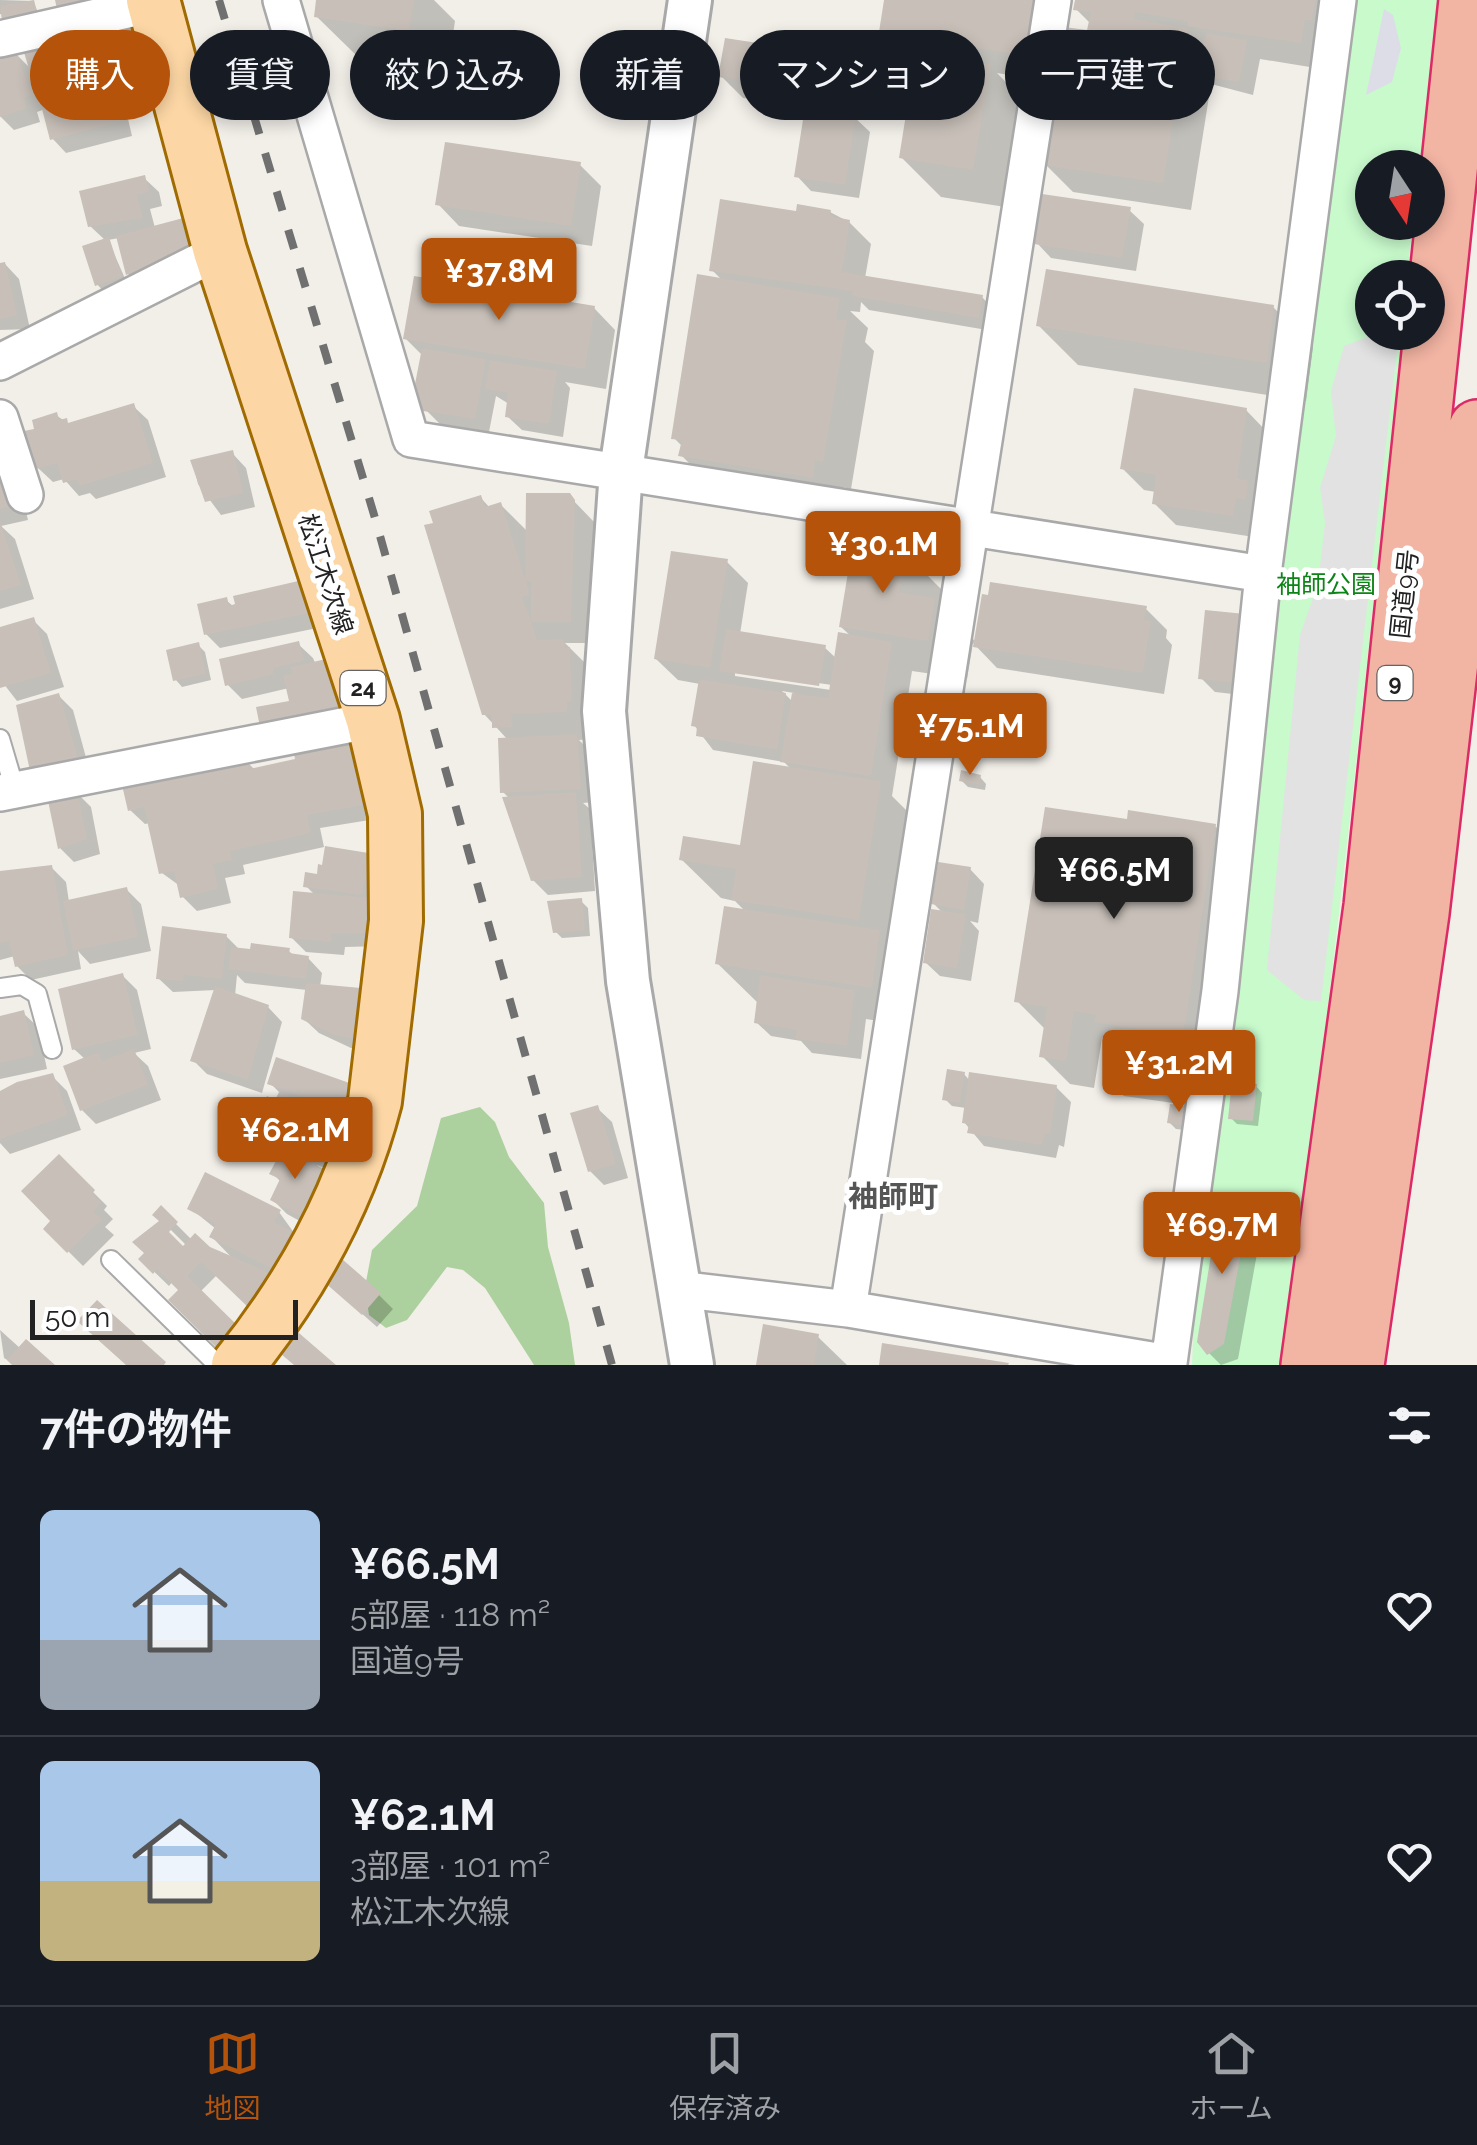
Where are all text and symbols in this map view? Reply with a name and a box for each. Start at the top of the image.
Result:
chip: 購入 [30,30,170,120]
chip: 賃貸 [190,30,330,120]
chip: 絞り込み [350,30,560,120]
chip: 新着 [580,30,720,120]
chip: マンション [740,30,985,120]
chip: 一戸建て [1005,30,1215,120]
north arrow [1355,150,1445,240]
map controls [1355,150,1445,350]
pin: ¥37.8M [418,238,580,323]
text: ¥37.8M [443,252,555,289]
button: locate [1355,260,1445,350]
street label: 松江木次線 [292,510,360,638]
pin: ¥30.1M [802,511,964,596]
text: ¥30.1M [828,525,938,562]
street label: 国道9号 [1384,548,1424,640]
park label: 袖師公園 [1276,569,1376,599]
road number: 9 [1378,666,1412,700]
road number: 24 [340,671,386,705]
pin: ¥75.1M [889,693,1051,778]
text: ¥75.1M [916,707,1024,744]
pin: ¥66.5M [1033,837,1195,922]
text: ¥66.5M [1057,851,1171,888]
pin: ¥31.2M [1098,1030,1260,1115]
text: ¥31.2M [1124,1044,1234,1081]
pin: ¥62.1M [214,1097,376,1182]
text: ¥62.1M [240,1111,350,1148]
district label: 袖師町 [848,1179,938,1214]
pin: ¥69.7M [1141,1192,1303,1277]
text: ¥69.7M [1165,1206,1279,1243]
scale bar [30,1295,298,1340]
text: 50 m [45,1301,110,1334]
icon: filters [1382,1398,1437,1453]
text: 7件の物件 [40,1405,232,1454]
text: ¥66.5M [350,1540,500,1589]
icon: home [120,1550,240,1670]
icon: heart [1382,1583,1437,1638]
text: 5部屋 · 118 m² [350,1596,550,1633]
text: 国道9号 [350,1642,465,1679]
text: ¥62.1M [350,1791,496,1840]
icon: home [120,1801,240,1921]
icon: heart [1382,1834,1437,1889]
text: 3部屋 · 101 m² [350,1847,550,1884]
text: 松江木次線 [350,1893,510,1930]
tab: 地図 [204,2026,260,2126]
tab: 保存済み [669,2026,781,2126]
tab: ホーム [1190,2026,1273,2126]

